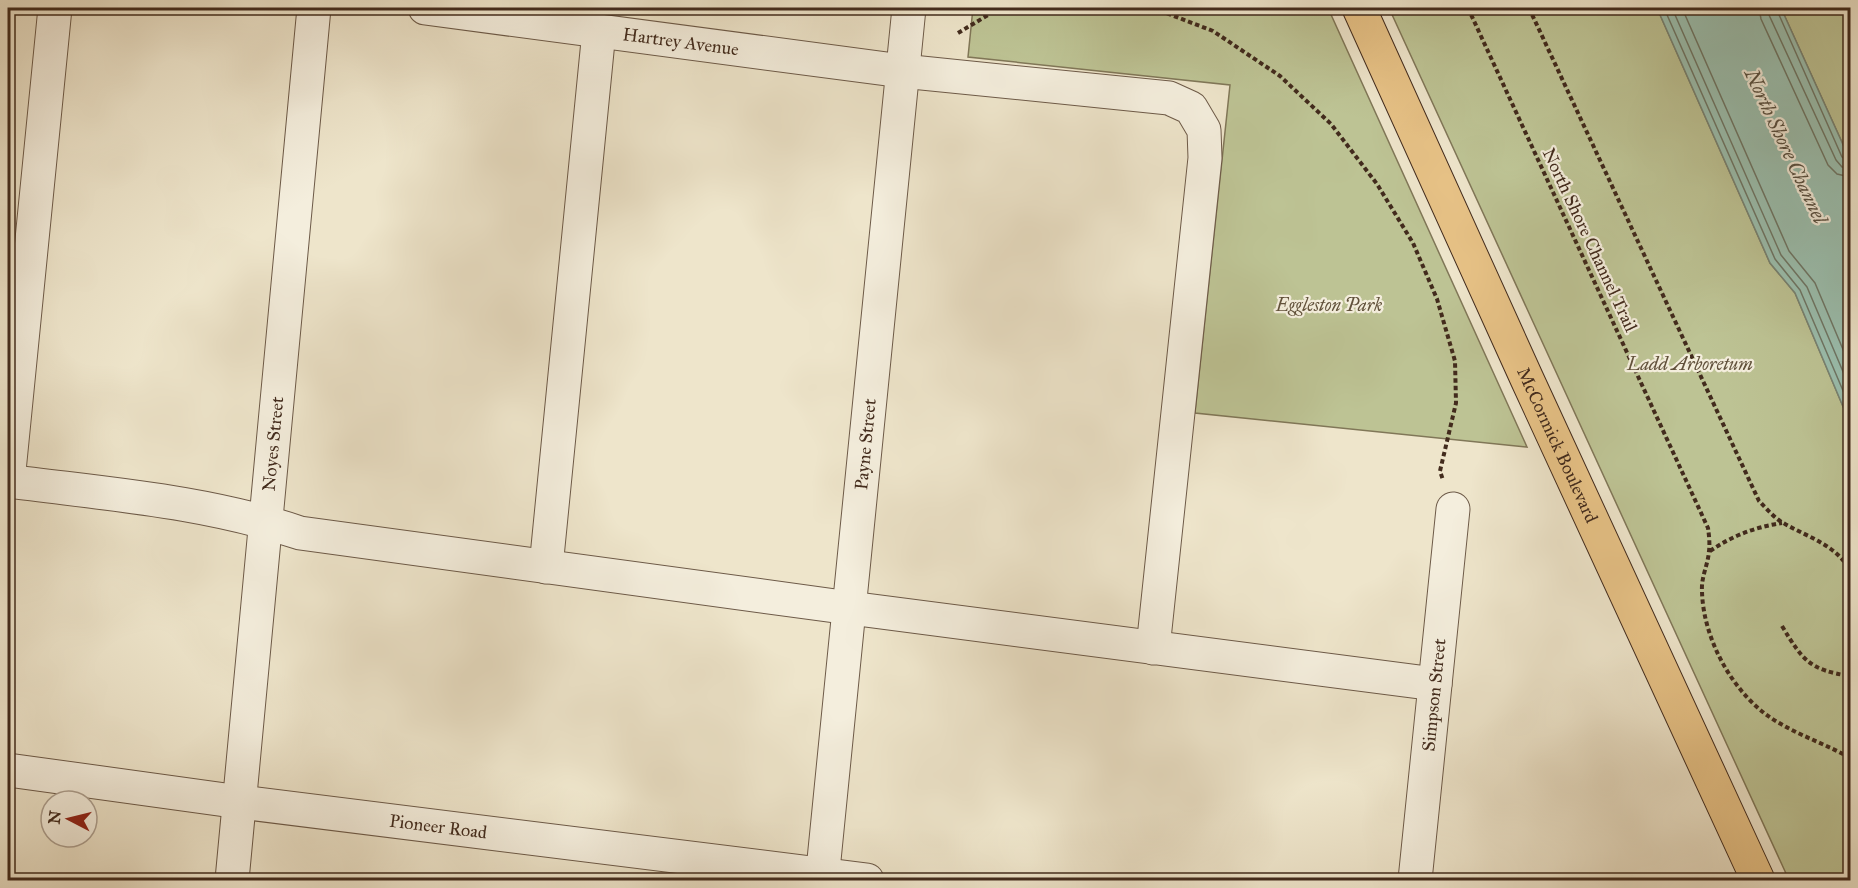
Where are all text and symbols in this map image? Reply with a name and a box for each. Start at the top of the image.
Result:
street label: Hartrey Avenue [621,23,740,60]
water label: North Shore Channel [1739,64,1833,229]
street label: North Shore Channel Trail [1538,145,1642,335]
park label: Eggleston Park [1275,294,1382,316]
park label: Ladd Arboretum [1626,353,1753,375]
street label: McCormick Boulevard [1512,364,1603,526]
street label: Noyes Street [258,395,288,492]
street label: Payne Street [850,397,881,491]
street label: Simpson Street [1417,637,1451,753]
north arrow [39,789,99,849]
text: N [44,809,65,825]
street label: Pioneer Road [388,810,488,844]

